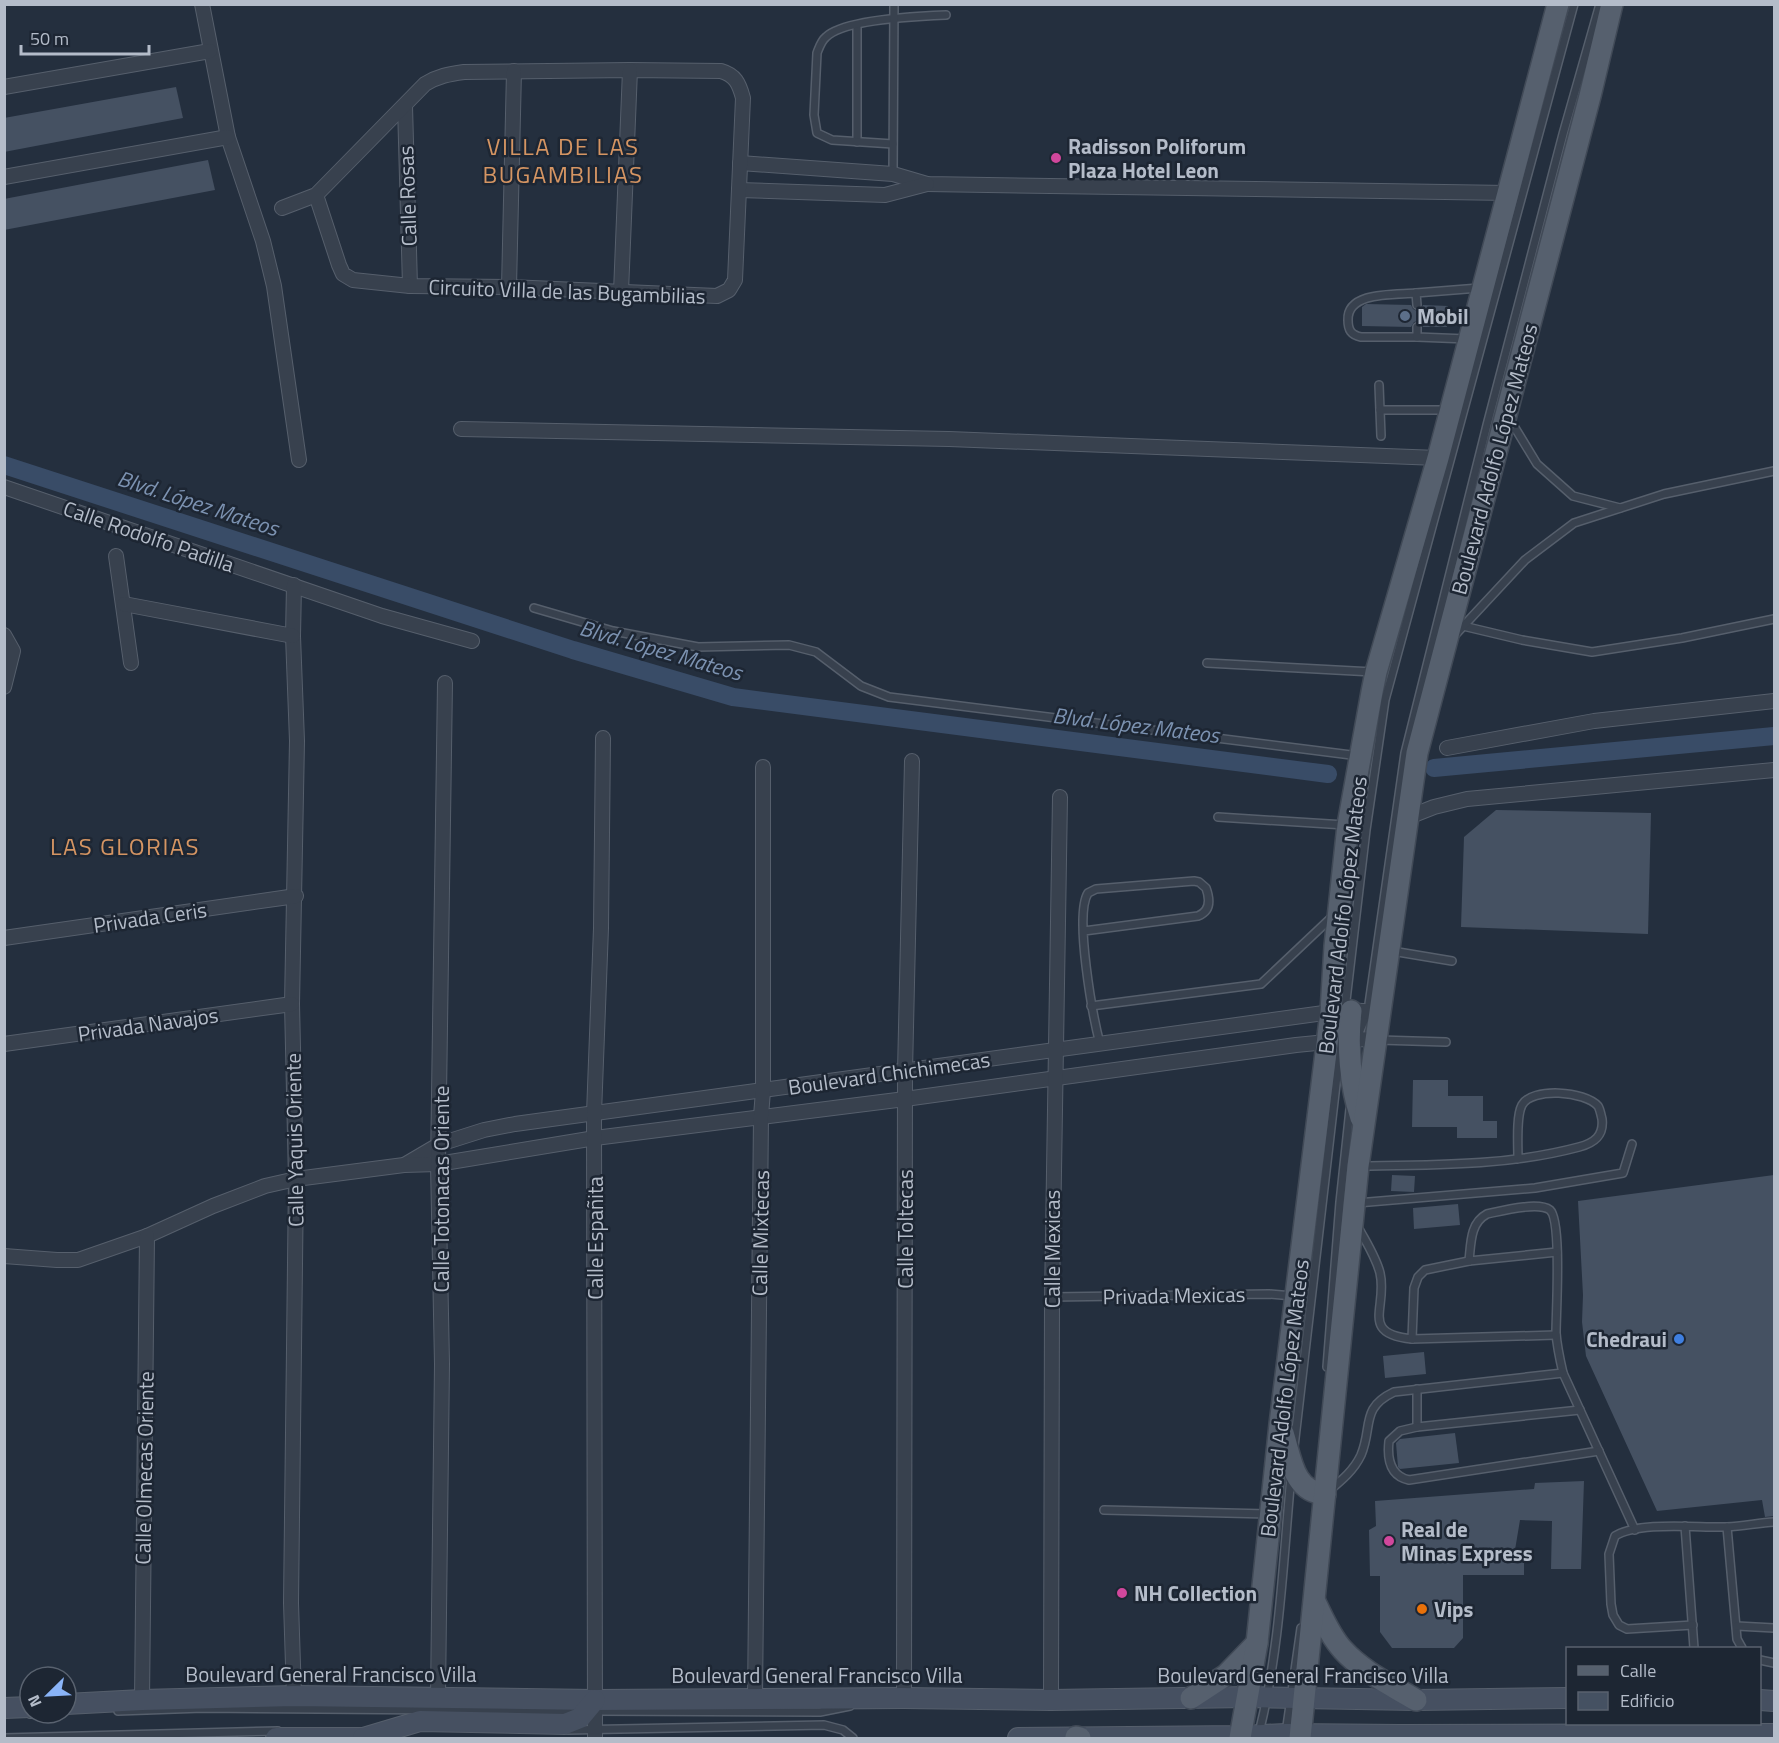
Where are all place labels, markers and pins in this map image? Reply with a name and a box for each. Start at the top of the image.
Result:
place label: Radisson Poliforum Plaza Hotel Leon [1068,130,1246,186]
marker: Radisson Poliforum Plaza Hotel Leon [1049,151,1063,165]
place label: Mobil [1417,300,1469,332]
marker: Mobil [1398,309,1412,323]
place label: Chedraui [1586,1323,1667,1355]
marker: Chedraui [1672,1332,1686,1346]
place label: Real de Minas Express [1401,1513,1533,1569]
marker: Real de Minas Express [1382,1534,1396,1548]
place label: NH Collection [1134,1577,1257,1609]
marker: NH Collection [1115,1586,1129,1600]
place label: Vips [1434,1593,1474,1625]
marker: Vips [1415,1602,1429,1616]

